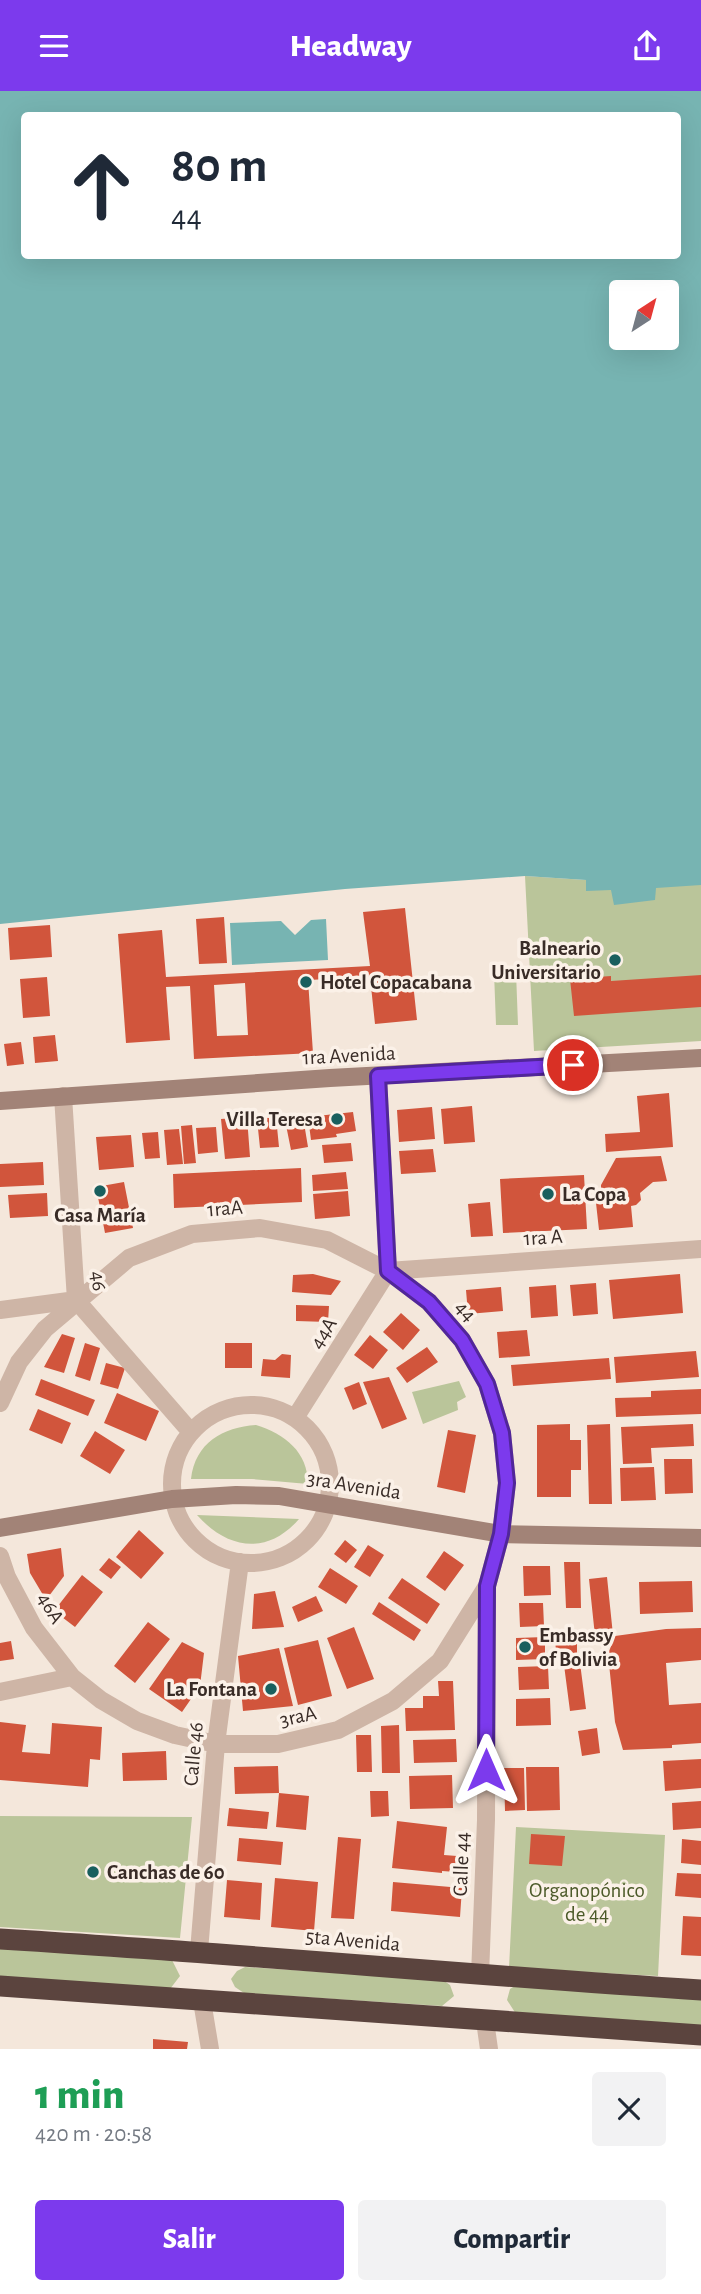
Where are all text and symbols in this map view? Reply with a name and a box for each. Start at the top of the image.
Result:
icon: menu [35,27,73,65]
icon: share [628,27,666,65]
text: Headway [289,30,412,62]
icon: ahead [56,140,147,231]
text: 80 m [171,142,268,191]
text: 44 [171,200,202,232]
north arrow [609,280,679,350]
map controls [609,280,679,350]
place label: Balneario Universitario [491,938,601,983]
marker: Balneario Universitario [607,952,623,968]
place label: Hotel Copacabana [320,972,472,993]
marker: Hotel Copacabana [298,974,314,990]
pin [543,1035,603,1095]
street label: 1ra Avenida [302,1043,397,1068]
icon: arrive [554,1046,592,1084]
place label: Villa Teresa [226,1109,323,1130]
marker: Villa Teresa [329,1111,345,1127]
marker: Casa María [92,1183,108,1199]
place label: La Copa [562,1184,626,1205]
marker: La Copa [540,1186,556,1202]
street label: 1raA [206,1196,244,1221]
place label: Casa María [54,1205,146,1226]
street label: 1ra A [523,1226,563,1249]
street label: 46 [87,1270,110,1292]
street label: 44 [451,1297,480,1326]
street label: 44A [306,1314,341,1353]
street label: 3ra Avenida [305,1468,403,1503]
street label: 46A [33,1589,68,1627]
place label: Embassy of Bolivia [539,1625,617,1670]
marker: Embassy of Bolivia [517,1639,533,1655]
place label: La Fontana [166,1679,257,1700]
marker: La Fontana [263,1681,279,1697]
street label: 3raA [278,1702,319,1731]
street label: Calle 46 [180,1721,207,1787]
position arrow [449,1733,523,1807]
street label: Calle 44 [450,1831,473,1897]
place label: Canchas de 60 [107,1862,225,1883]
marker: Canchas de 60 [85,1864,101,1880]
park label: Organopónico de 44 [529,1880,645,1925]
street label: 5ta Avenida [305,1926,402,1955]
button: close [592,2072,666,2146]
text: 1 min [35,2074,124,2116]
text: 420 m · 20:58 [35,2123,152,2146]
button: Salir [35,2200,344,2280]
button: Compartir [358,2200,666,2280]

